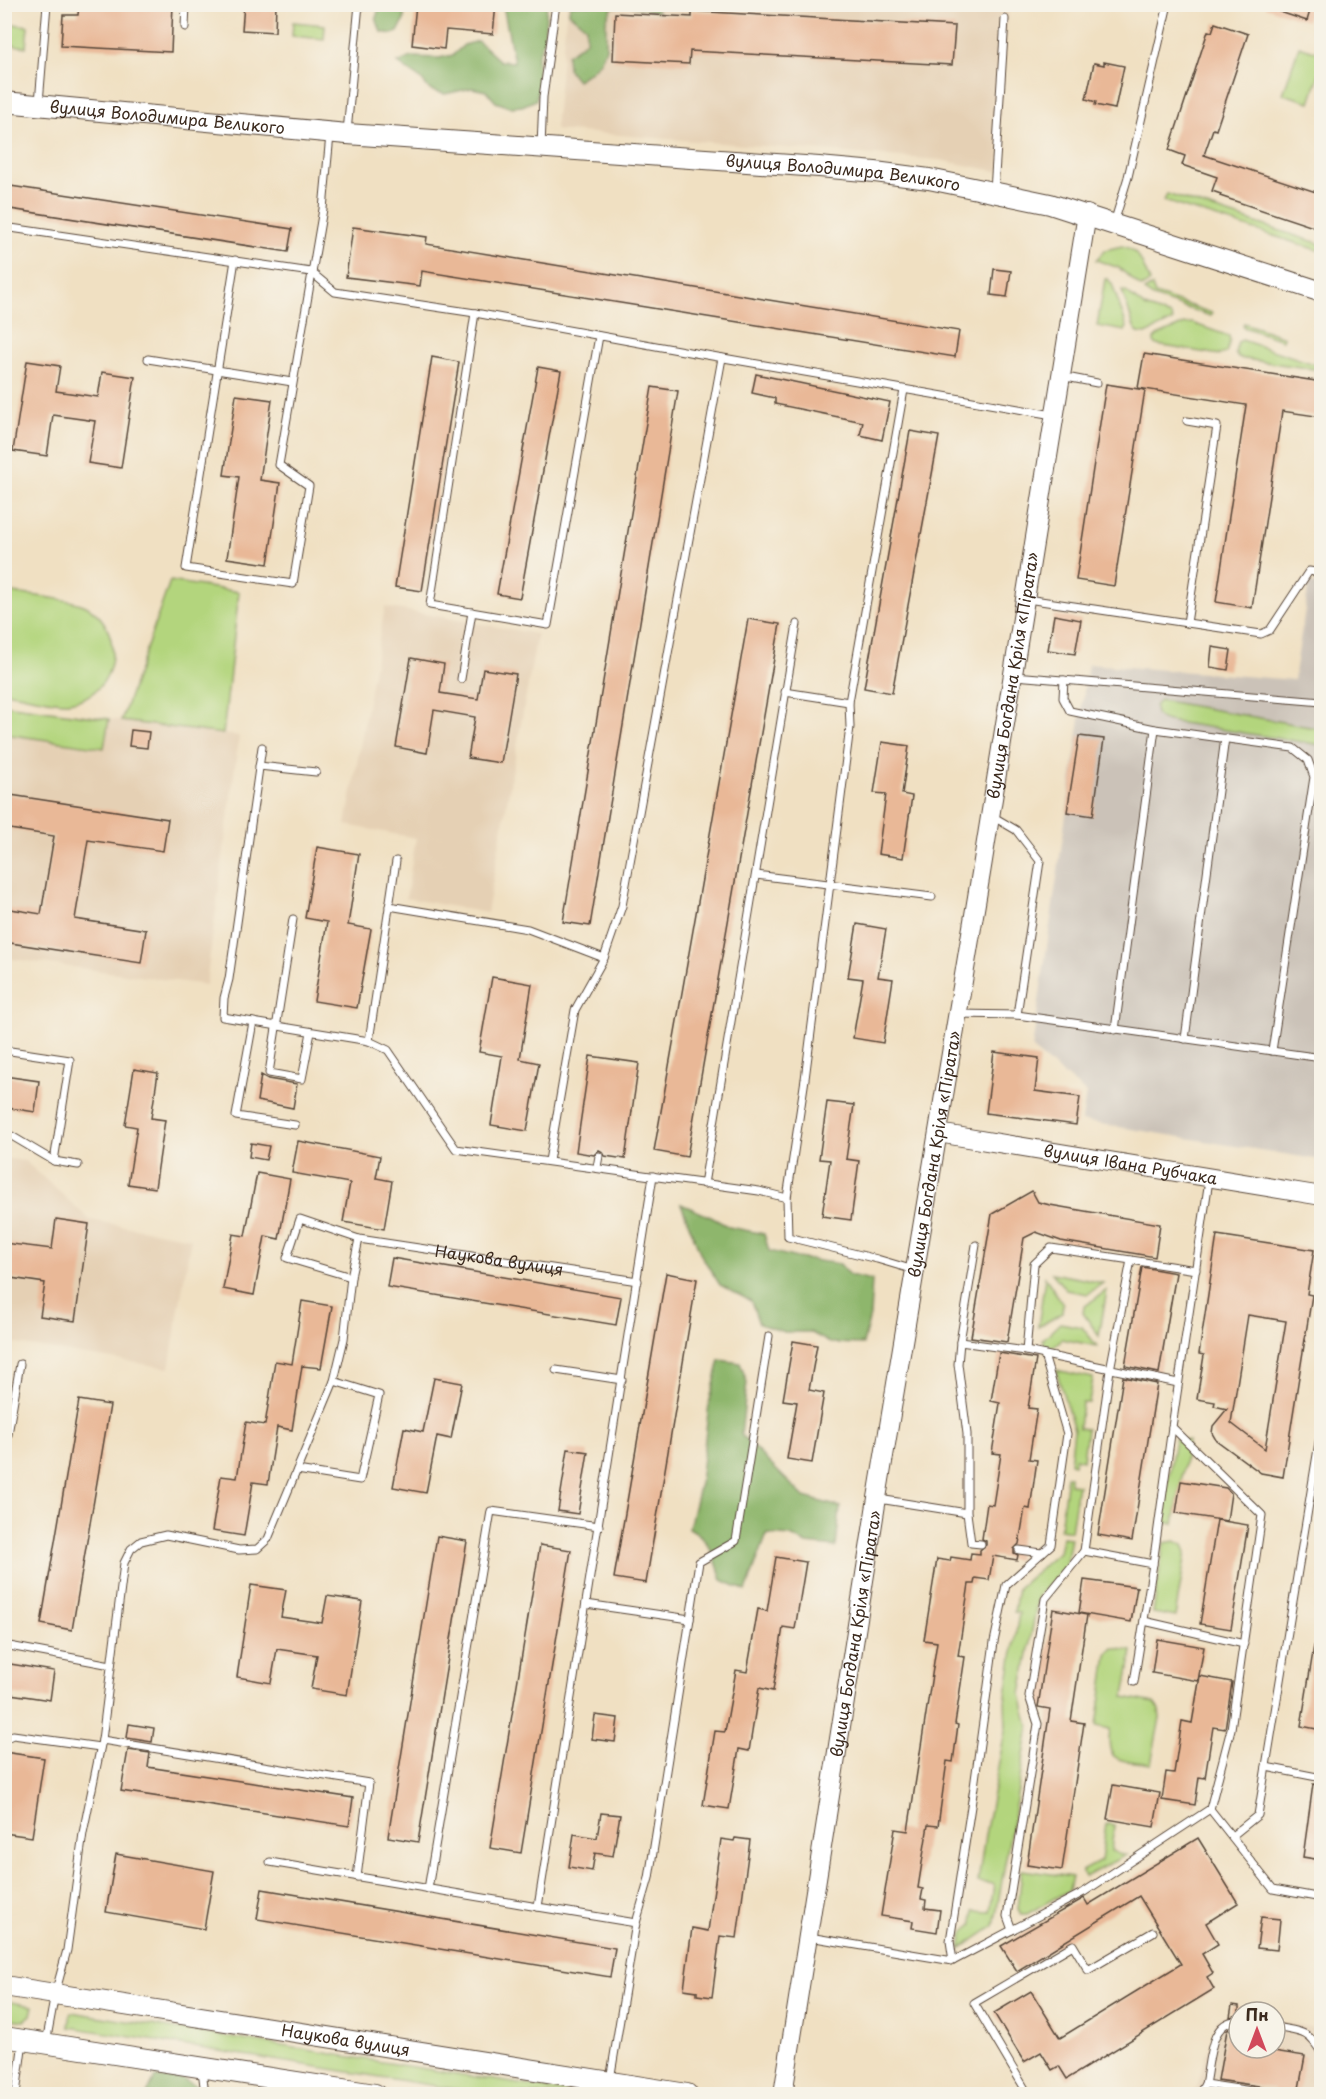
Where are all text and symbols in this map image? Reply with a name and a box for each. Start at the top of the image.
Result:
street label: вулиця Володимира Великого [49,93,286,139]
street label: вулиця Володимира Великого [725,148,963,196]
street label: вулиця Богдана Кріля «Пірата» [980,550,1043,800]
street label: вулиця Богдана Кріля «Пірата» [901,1029,966,1279]
street label: вулиця Івана Рубчака [1042,1138,1219,1190]
street label: Наукова вулиця [434,1238,565,1281]
street label: вулиця Богдана Кріля «Пірата» [823,1508,886,1759]
north arrow [1227,2000,1287,2060]
text: Пн [1245,2002,1269,2026]
street label: Наукова вулиця [280,2017,412,2061]

